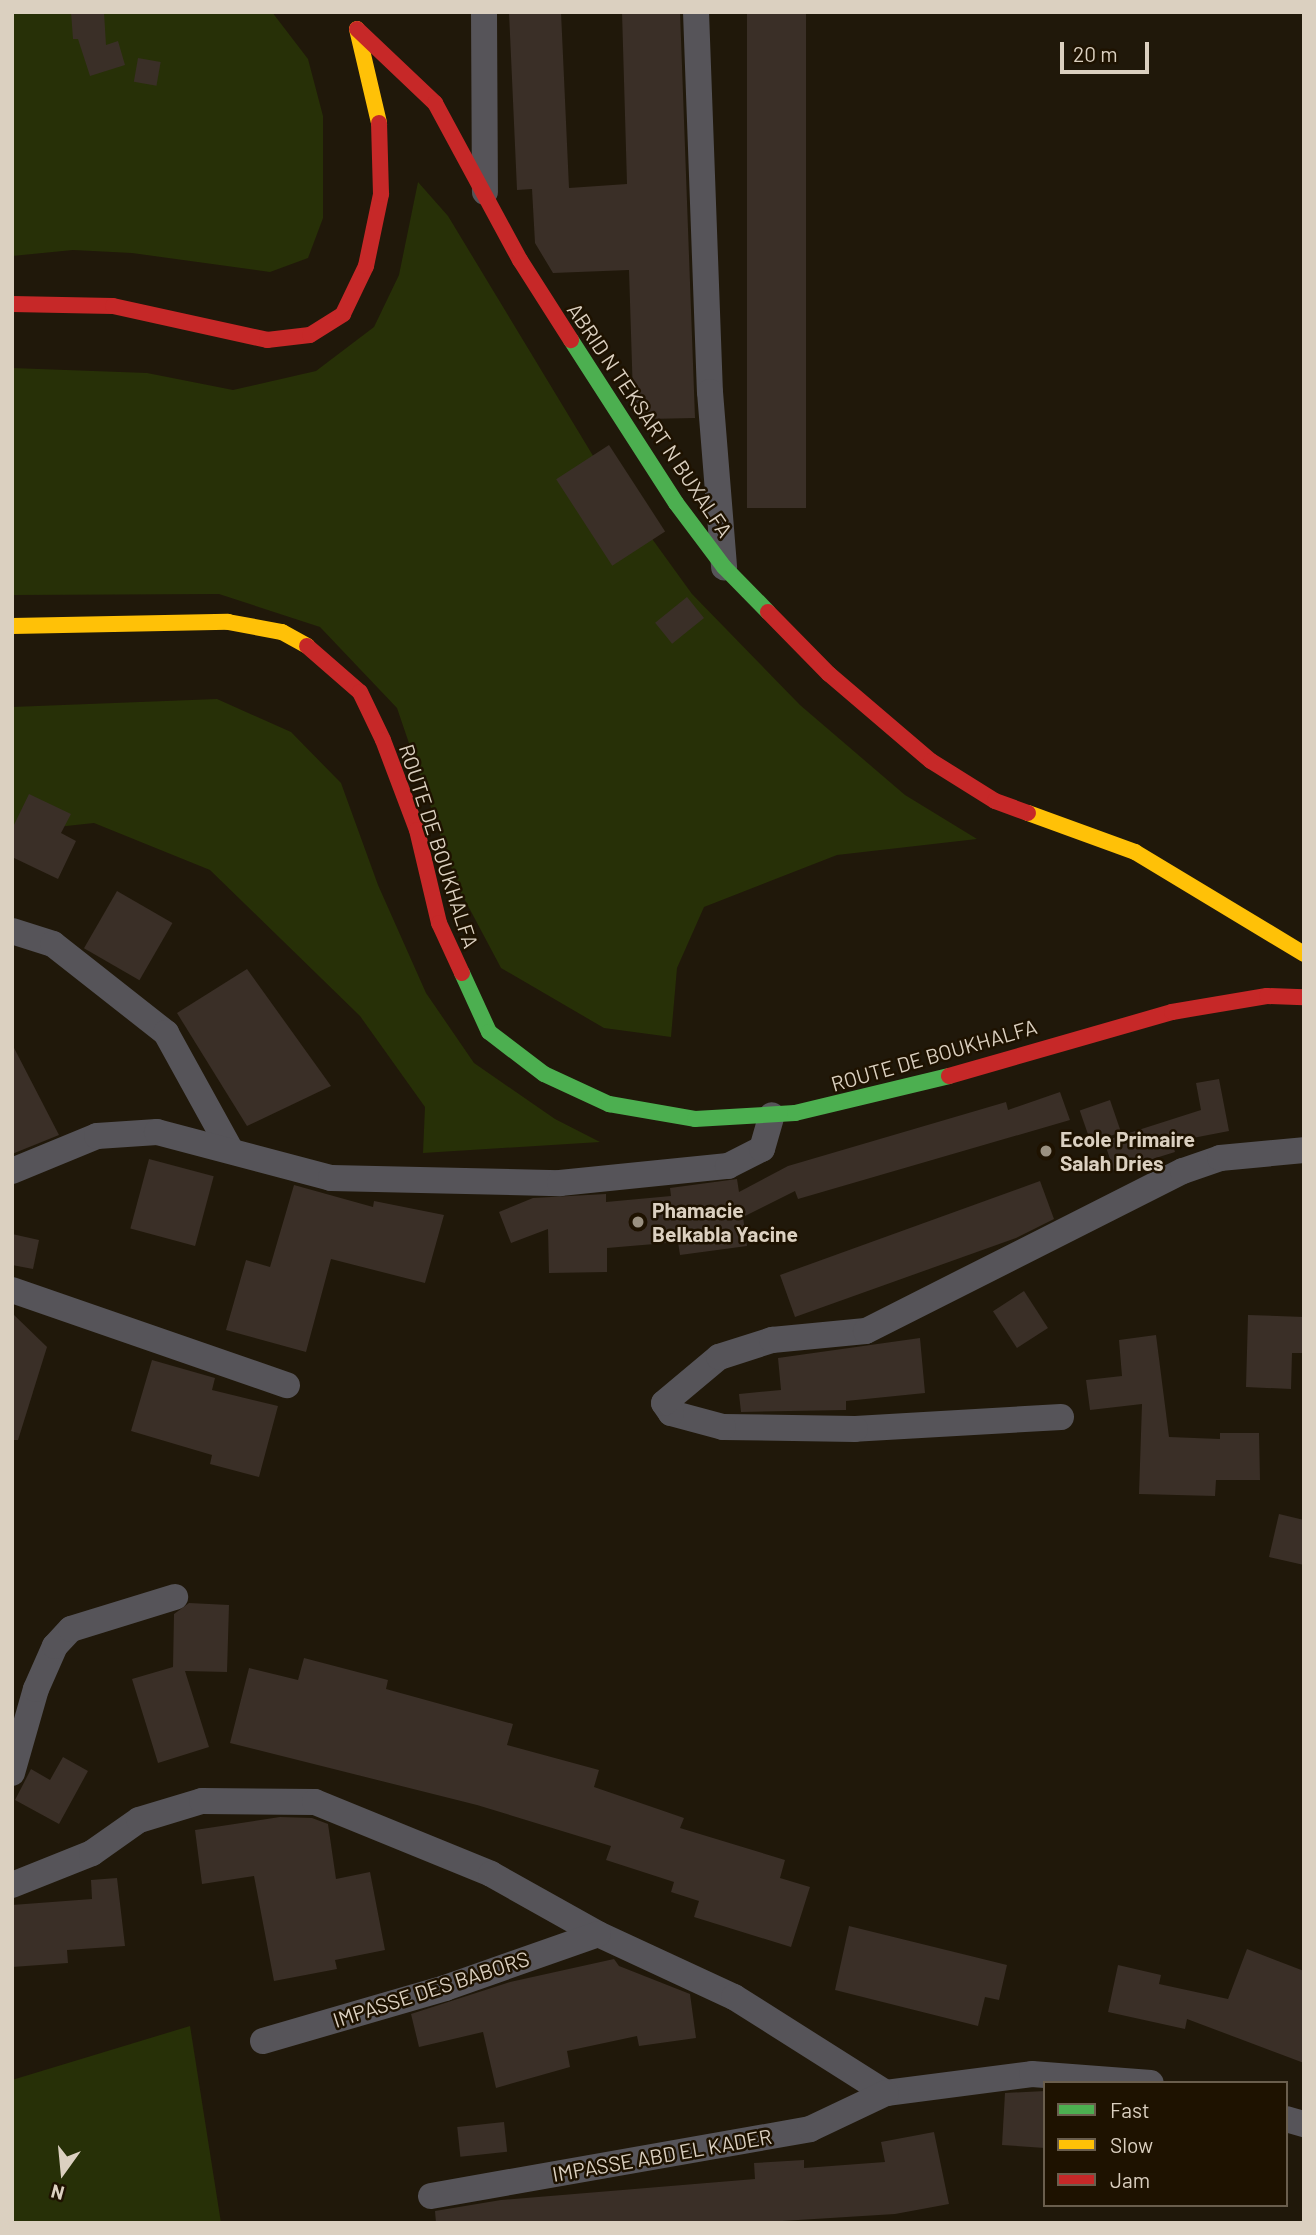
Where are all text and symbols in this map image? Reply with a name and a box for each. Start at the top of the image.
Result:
scale bar [1064,28,1153,72]
text: 20 m [1073,41,1118,66]
street label: ABRID N TEKSART N BUXALFA [562,298,738,542]
street label: ROUTE DE BOUKHALFA [394,741,484,951]
street label: ROUTE DE BOUKHALFA [828,1014,1040,1096]
place label: Ecole Primaire Salah Dries [1060,1126,1195,1176]
marker: Ecole Primaire Salah Dries [1038,1143,1054,1159]
place label: Phamacie Belkabla Yacine [652,1197,798,1247]
marker: Phamacie Belkabla Yacine [630,1214,646,1230]
street label: IMPASSE DES BABORS [330,1945,532,2033]
legend [1043,2081,1288,2207]
text: Fast [1110,2097,1150,2122]
street label: IMPASSE ABD EL KADER [550,2123,774,2187]
text: Slow [1110,2132,1153,2157]
north arrow [28,2137,98,2207]
text: Jam [1110,2167,1150,2192]
text: N [48,2180,67,2206]

